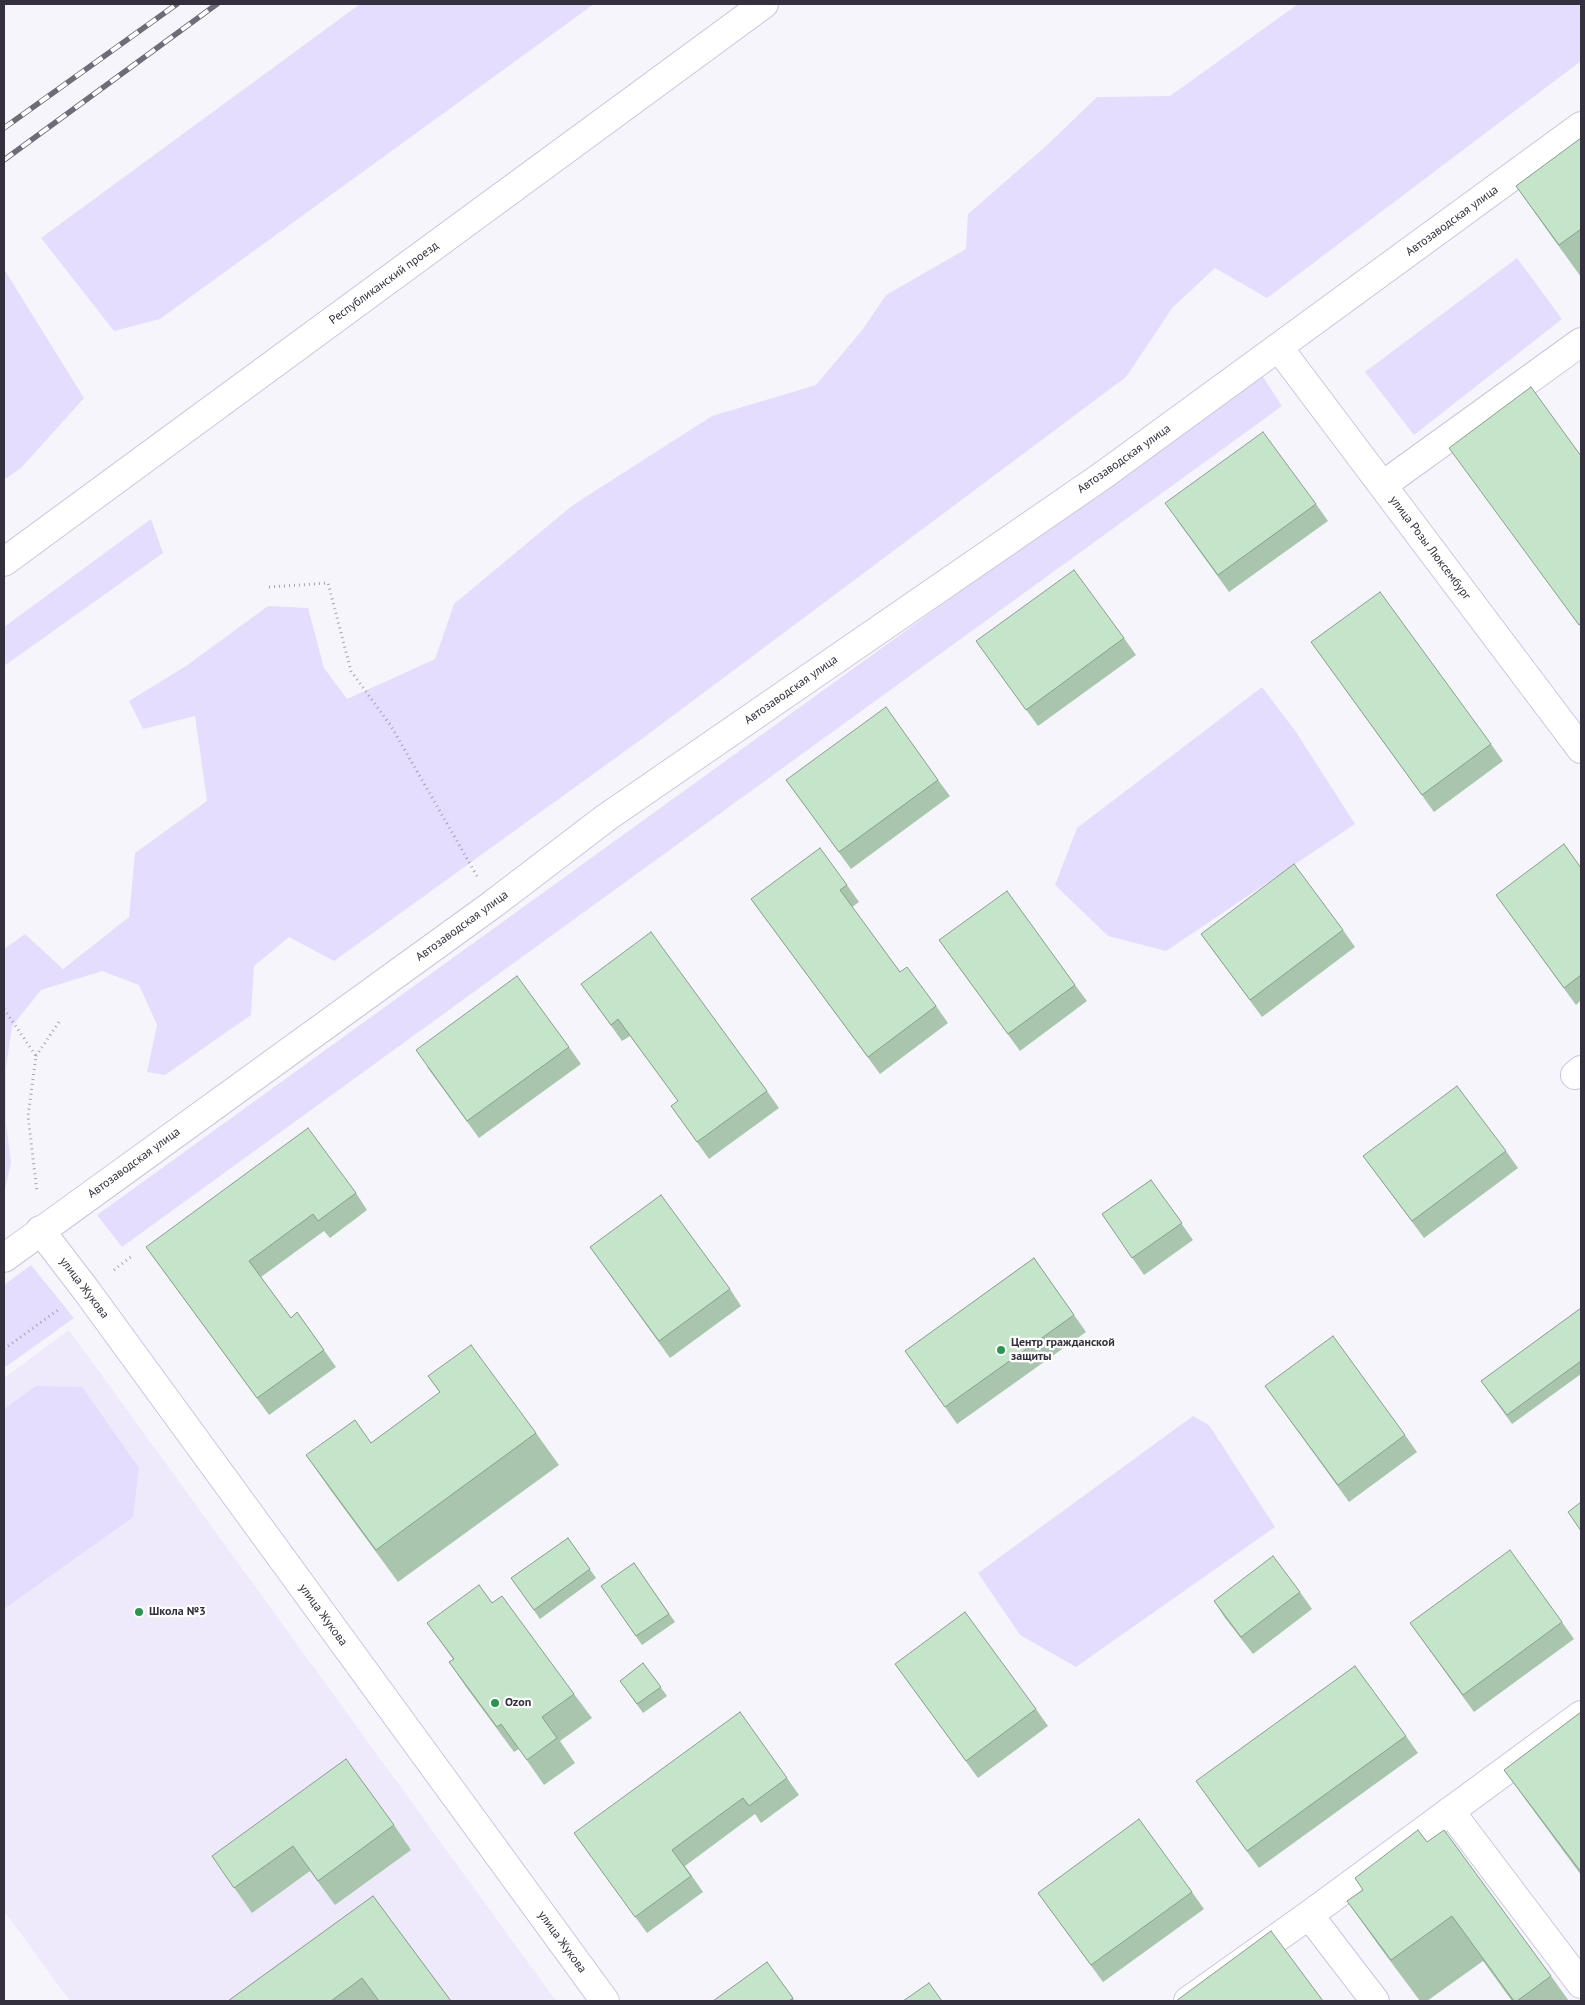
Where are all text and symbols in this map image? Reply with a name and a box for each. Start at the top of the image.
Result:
street label: Автозаводская улица [1403,183,1501,259]
street label: Республиканский проезд [327,239,441,327]
street label: Автозаводская улица [1075,421,1173,497]
street label: улица Розы Люксембург [1386,493,1474,603]
street label: Автозаводская улица [742,652,840,728]
street label: Автозаводская улица [413,888,511,964]
street label: Автозаводская улица [85,1125,183,1201]
street label: улица Жукова [56,1255,112,1321]
place label: Центр гражданской защиты [1011,1336,1115,1364]
marker: Центр гражданской защиты [995,1344,1007,1356]
street label: улица Жукова [296,1581,350,1649]
place label: Школа №3 [149,1605,206,1619]
marker: Школа №3 [133,1606,145,1618]
place label: Ozon [505,1696,531,1710]
marker: Ozon [489,1697,501,1709]
street label: улица Жукова [535,1908,589,1976]

